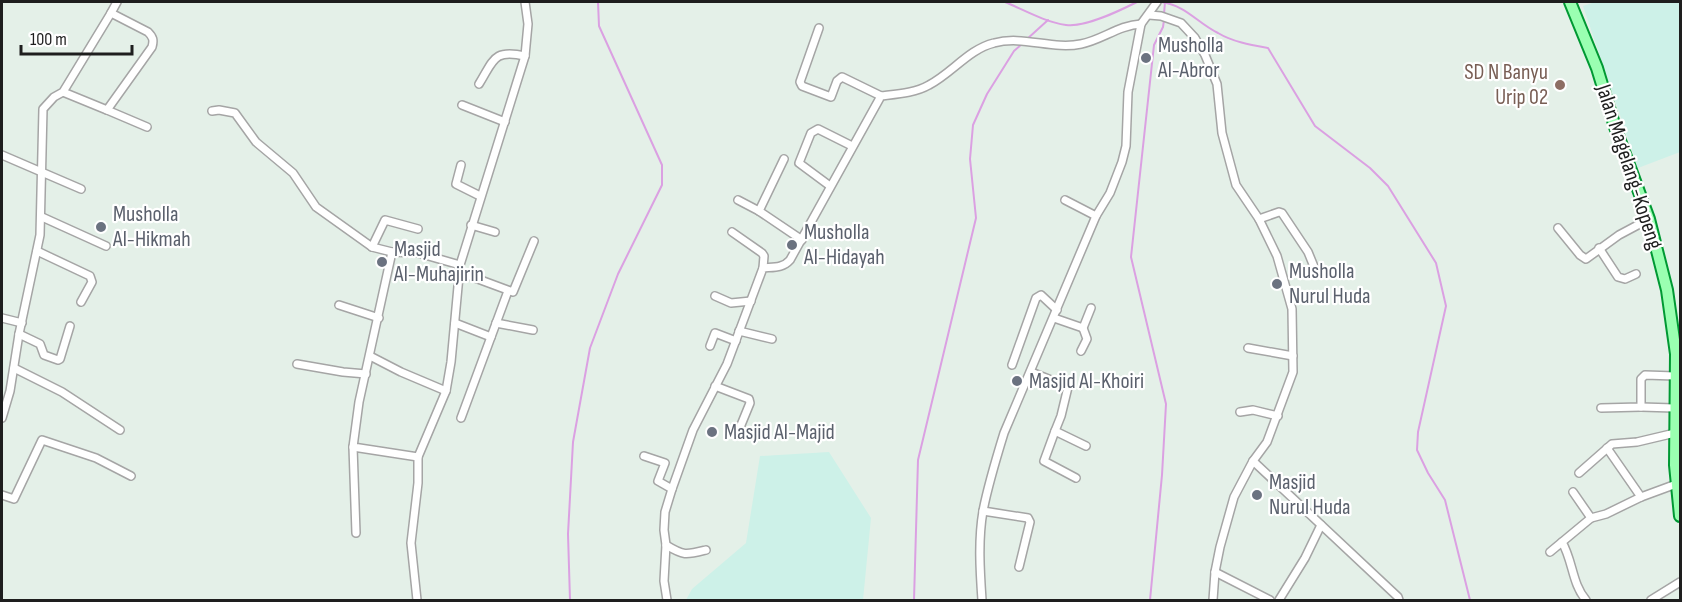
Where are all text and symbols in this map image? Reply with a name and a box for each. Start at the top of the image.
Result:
scale bar [21,18,132,56]
text: 100 m [30,29,67,50]
place label: Musholla Al-Abror [1157,32,1223,84]
marker: Musholla Al-Abror [1139,51,1153,65]
place label: SD N Banyu Urip 02 [1464,59,1548,111]
marker: SD N Banyu Urip 02 [1553,78,1567,92]
street label: Jalan Magelang-Kopeng [1589,80,1668,253]
place label: Musholla Al-Hikmah [112,201,191,253]
place label: Musholla Al-Hidayah [803,219,885,271]
marker: Musholla Al-Hikmah [94,220,108,234]
place label: Masjid Al-Muhajirin [393,236,484,288]
marker: Musholla Al-Hidayah [785,238,799,252]
marker: Masjid Al-Muhajirin [375,255,389,269]
place label: Musholla Nurul Huda [1289,258,1371,310]
marker: Musholla Nurul Huda [1270,277,1284,291]
place label: Masjid Al-Khoiri [1029,368,1144,395]
marker: Masjid Al-Khoiri [1010,374,1024,388]
place label: Masjid Al-Majid [724,419,835,446]
marker: Masjid Al-Majid [705,425,719,439]
place label: Masjid Nurul Huda [1269,469,1351,521]
marker: Masjid Nurul Huda [1250,488,1264,502]

